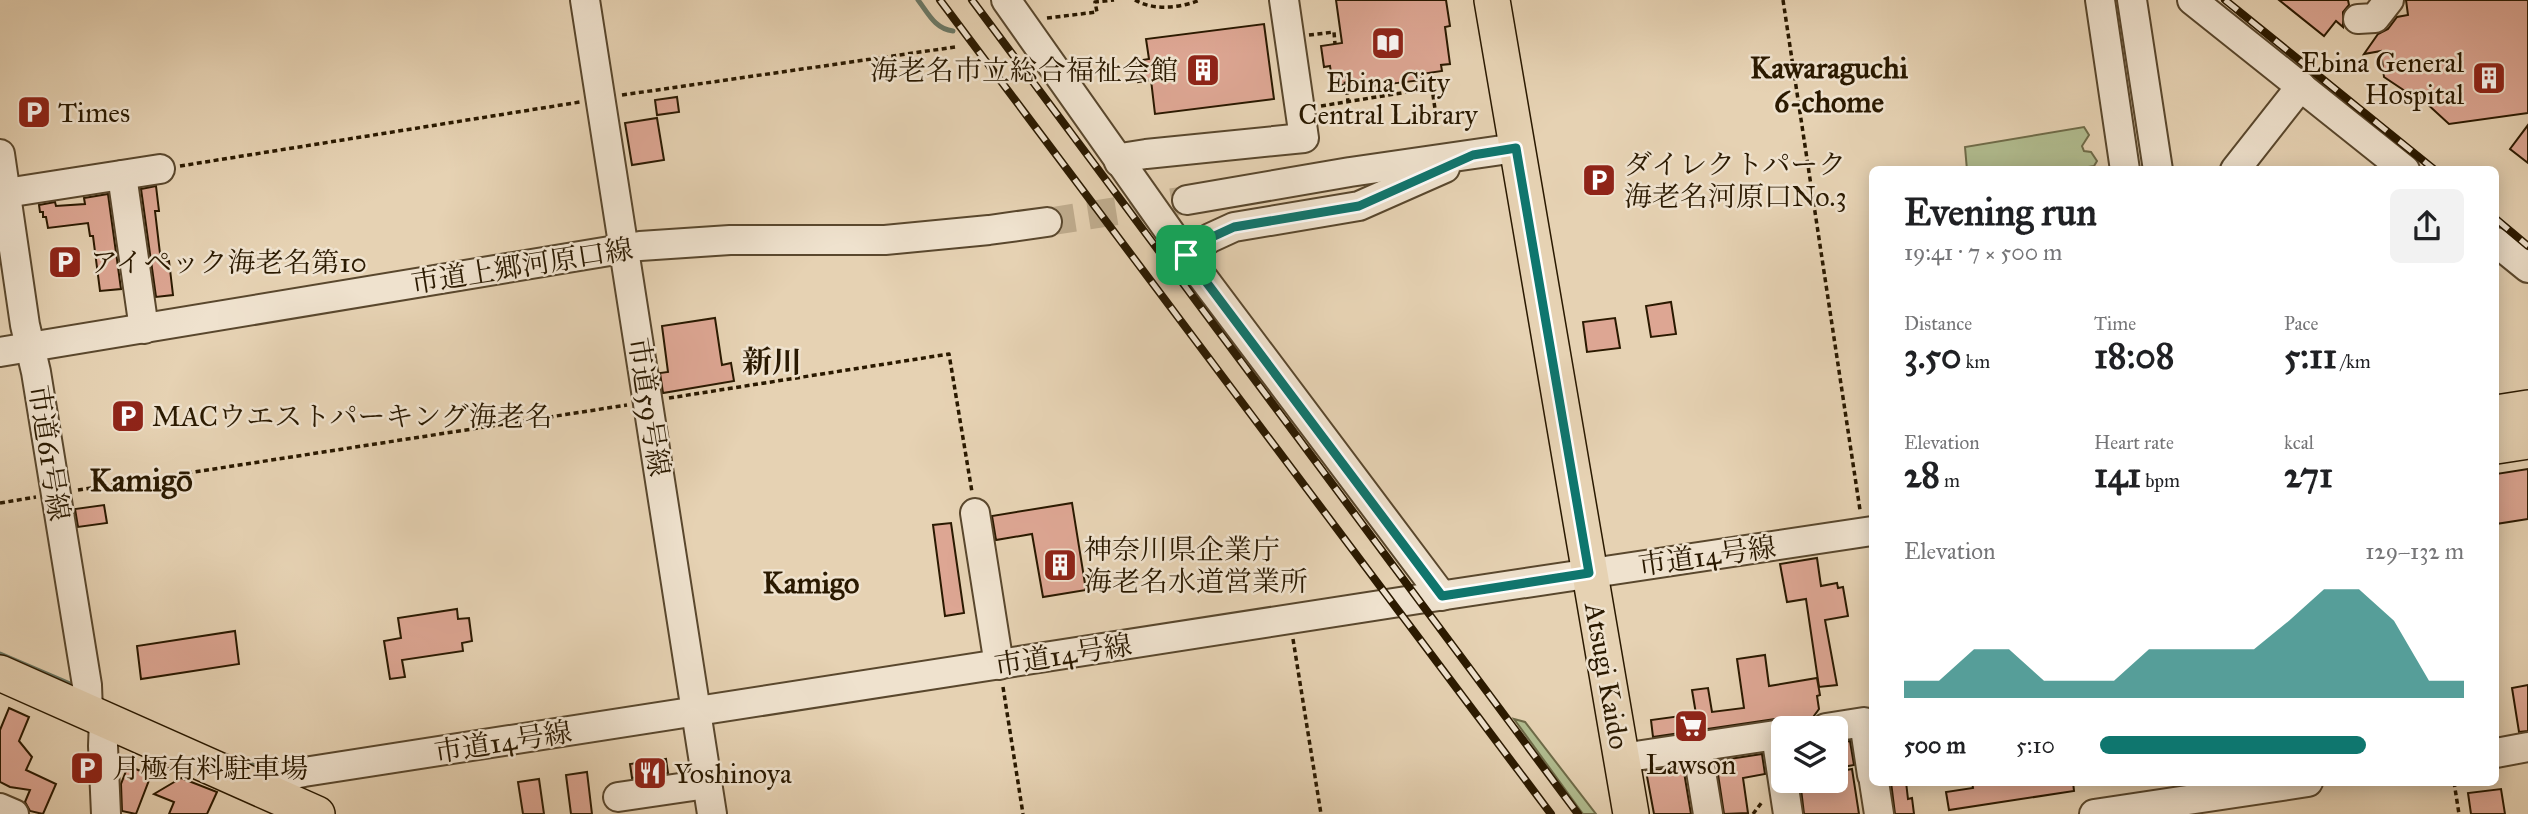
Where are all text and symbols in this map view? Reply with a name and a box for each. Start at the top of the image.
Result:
library icon: Ebina City Central Library [1369,24,1407,62]
place label: Ebina General Hospital [2301,45,2464,112]
district label: Kawaraguchi 6-chome [1750,50,1909,120]
building icon: 海老名市立総合福祉会館 [1184,51,1222,89]
place label: 海老名市立総合福祉会館 [870,53,1178,88]
building icon: Ebina General Hospital [2470,59,2508,97]
place label: Ebina City Central Library [1298,65,1479,132]
parking icon: Times [15,93,53,131]
place label: Times [58,95,130,130]
place label: ダイレクトパーク 海老名河原口No.3 [1624,147,1847,214]
parking icon: ダイレクトパーク 海老名河原口No.3 [1580,161,1618,199]
text: Evening run [1904,189,2097,235]
button: share [2390,189,2464,263]
pin [1156,225,1216,285]
street label: 市道上郷河原口線 [409,231,635,301]
icon: arrive [1167,236,1205,274]
text: 19:41 · 7 × 500 m [1904,238,2062,266]
parking icon: アイペック海老名第10 [46,243,84,281]
place label: アイペック海老名第10 [90,245,367,280]
text: Distance [1904,312,1972,335]
text: Time [2094,312,2136,335]
text: Pace [2284,312,2318,335]
street label: 市道59号線 [621,335,677,479]
text: 3.50 [1904,335,1961,378]
text: 18:08 [2094,335,2174,378]
text: 5:11 [2284,335,2337,378]
district label: 新川 [742,344,802,380]
text: km [1961,350,1990,373]
text: /km [2337,350,2371,373]
street label: 市道61号線 [21,382,77,524]
parking icon: MACウエストパーキング海老名 [109,397,147,435]
place label: MACウエストパーキング海老名 [152,399,553,434]
text: Elevation [1904,431,1979,454]
text: Heart rate [2094,431,2174,454]
text: kcal [2284,431,2314,454]
text: 28 [1904,454,1940,497]
text: 141 [2094,454,2141,497]
text: 271 [2284,454,2333,497]
district label: Kamigō [89,461,193,500]
text: m [1940,469,1960,492]
text: bpm [2141,469,2180,492]
street label: 市道14号線 [1636,529,1778,583]
place label: 神奈川県企業庁 海老名水道営業所 [1084,532,1308,599]
text: Elevation [1904,537,1995,565]
text: 129–132 m [2365,537,2464,565]
building icon: 神奈川県企業庁 海老名水道営業所 [1041,546,1079,584]
district label: Kamigo [763,565,859,601]
street label: Atsugi Kaido [1577,599,1637,752]
street label: 市道14号線 [992,627,1134,683]
supermarket icon: Lawson [1672,707,1710,745]
street label: 市道14号線 [432,714,574,770]
map controls [1771,716,1848,793]
button: layers [1771,716,1848,793]
text: 500 m [1904,731,1966,759]
text: 5:10 [2016,731,2055,759]
place label: Lawson [1646,747,1736,782]
parking icon: 月極有料駐車場 [68,749,106,787]
place label: 月極有料駐車場 [112,751,308,786]
restaurant icon: Yoshinoya [631,754,669,792]
place label: Yoshinoya [674,756,792,791]

